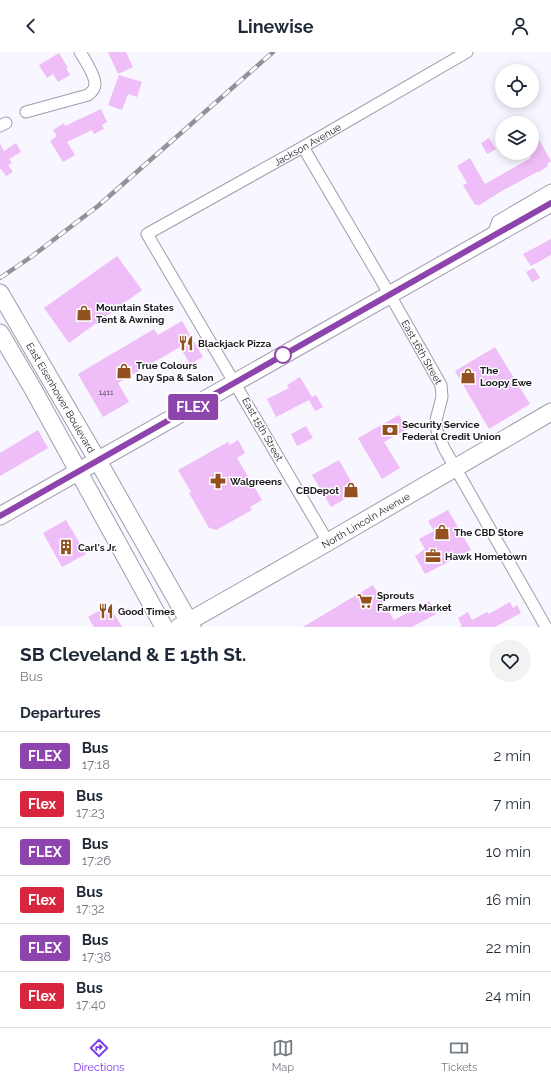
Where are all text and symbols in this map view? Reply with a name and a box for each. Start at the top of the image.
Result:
icon: back [20,15,42,37]
icon: person [509,15,531,37]
text: Linewise [238,16,313,37]
map controls [495,64,539,160]
button: locate [495,64,539,108]
button: layers [495,116,539,160]
street label: Jackson Avenue [272,121,343,168]
place label: Mountain States Tent & Awning [96,302,174,325]
shop icon: Mountain States Tent & Awning [75,304,93,322]
street label: East 16th Street [399,318,445,387]
restaurant icon: Blackjack Pizza [177,334,195,352]
place label: Blackjack Pizza [198,338,272,349]
street label: East Eisenhower Boulevard [24,341,97,455]
unlabelled marker [274,346,292,364]
place label: True Colours Day Spa & Salon [136,360,214,383]
shop icon: True Colours Day Spa & Salon [115,362,133,380]
place label: The Loopy Ewe [480,365,532,388]
shop icon: The Loopy Ewe [459,367,477,385]
house number: 1411 [99,387,114,397]
line badge: FLEX [165,394,221,420]
street label: East 15th Street [240,396,286,463]
text: FLEX [176,399,210,415]
place label: Security Service Federal Credit Union [402,419,501,442]
bank icon: Security Service Federal Credit Union [381,421,399,439]
pharmacy icon: Walgreens [209,472,227,490]
place label: Walgreens [230,476,282,487]
shop icon: CBDepot [342,481,360,499]
place label: CBDepot [296,485,339,496]
street label: North Lincoln Avenue [320,491,412,550]
shop icon: The CBD Store [433,523,451,541]
place label: The CBD Store [454,527,523,538]
building icon: Carl's Jr. [57,538,75,556]
place label: Carl's Jr. [78,542,117,553]
office icon: Hawk Hometown [424,547,442,565]
place label: Hawk Hometown [445,551,527,562]
place label: Sprouts Farmers Market [377,590,452,613]
supermarket icon: Sprouts Farmers Market [356,592,374,610]
restaurant icon: Good Times [97,602,115,620]
place label: Good Times [118,606,175,617]
button: heart [489,640,531,682]
text: SB Cleveland & E 15th St. [20,643,246,665]
text: Bus [20,669,43,684]
text: Departures [20,704,101,722]
text: Bus [82,739,109,757]
text: 2 min [494,747,531,765]
text: FLEX [28,748,62,764]
text: 17:18 [82,757,110,772]
text: Bus [76,787,103,805]
text: 7 min [493,795,531,813]
text: Flex [28,796,56,812]
text: 17:23 [76,805,105,820]
text: Bus [82,835,109,853]
text: 10 min [486,843,531,861]
text: FLEX [28,844,62,860]
text: 17:26 [82,853,111,868]
text: Bus [76,883,103,901]
text: 16 min [486,891,531,909]
text: Flex [28,892,56,908]
text: 17:32 [76,901,105,916]
text: Bus [82,931,109,949]
text: 22 min [486,939,531,957]
text: FLEX [28,940,62,956]
text: 17:38 [82,949,111,964]
text: Bus [76,979,103,997]
text: 24 min [485,987,531,1005]
text: Flex [28,988,56,1004]
text: 17:40 [76,997,106,1012]
tab: Directions [74,1037,124,1074]
tab: Map [272,1037,294,1074]
tab: Tickets [441,1037,477,1074]

